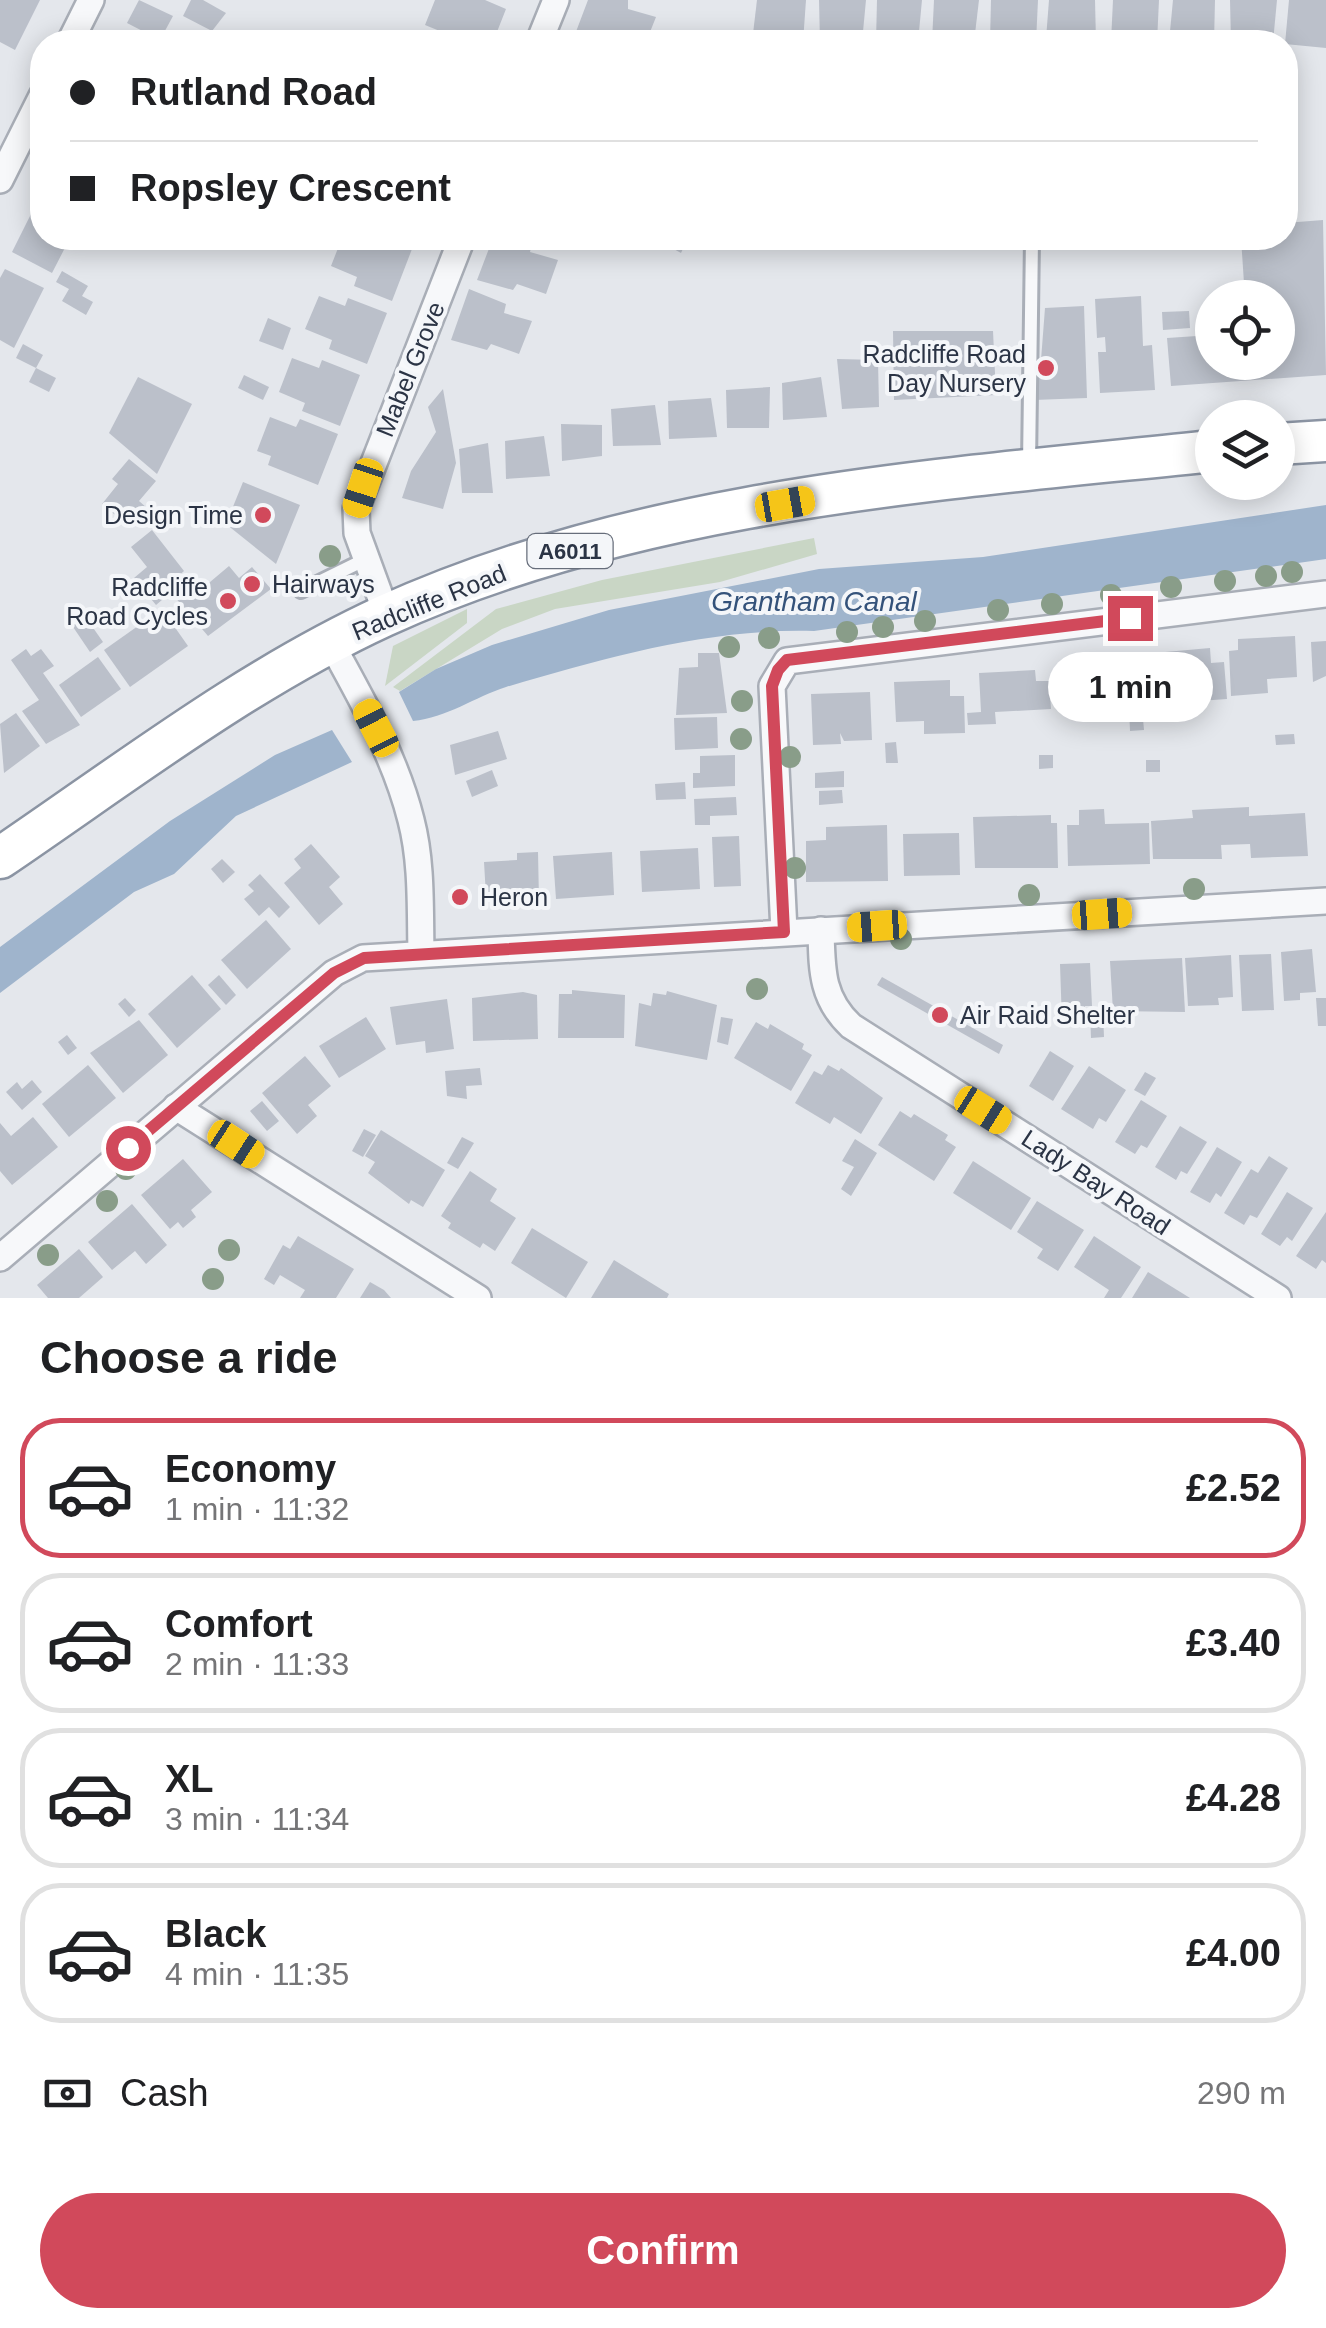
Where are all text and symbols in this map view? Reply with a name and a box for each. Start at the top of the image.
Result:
text: Rutland Road [130,71,377,113]
text: Ropsley Crescent [130,167,451,209]
map controls [1195,280,1295,500]
button: locate [1195,280,1295,380]
street label: Mabel Grove [370,297,450,441]
place label: Radcliffe Road Day Nursery [862,340,1026,397]
marker: Radcliffe Road Day Nursery [1035,357,1057,379]
button: layers [1195,400,1295,500]
car [339,455,387,521]
car [753,484,817,524]
place label: Design Time [104,501,243,529]
marker: Design Time [252,504,274,526]
road number: A6011 [528,534,612,568]
street label: Radcliffe Road [348,558,510,646]
place label: Hairways [272,570,375,598]
place label: Radcliffe Road Cycles [66,573,208,630]
marker: Hairways [241,573,263,595]
water label: Grantham Canal [711,586,917,617]
marker: Radcliffe Road Cycles [217,590,239,612]
route end [1108,596,1153,641]
callout: 1 min [1048,653,1212,723]
text: 1 min [1089,669,1172,705]
car [349,694,403,762]
place label: Heron [480,883,548,911]
marker: Heron [449,886,471,908]
car [1071,897,1133,931]
car [846,909,908,943]
place label: Air Raid Shelter [960,1001,1135,1029]
marker: Air Raid Shelter [929,1004,951,1026]
car [950,1081,1016,1139]
car [203,1115,269,1173]
street label: Lady Bay Road [1017,1124,1175,1240]
route start [106,1126,151,1171]
text: Choose a ride [40,1332,338,1383]
icon: car [45,1443,135,1533]
text: Economy [165,1448,336,1490]
text: £2.52 [1186,1467,1281,1509]
text: 1 min · 11:32 [165,1491,349,1527]
icon: car [45,1598,135,1688]
text: Comfort [165,1603,313,1645]
text: £3.40 [1186,1622,1281,1664]
text: 2 min · 11:33 [165,1646,349,1682]
icon: car [45,1753,135,1843]
text: XL [165,1758,214,1800]
text: £4.28 [1186,1777,1281,1819]
text: 3 min · 11:34 [165,1801,349,1837]
icon: car [45,1908,135,1998]
text: Black [165,1913,266,1955]
text: £4.00 [1186,1932,1281,1974]
text: 4 min · 11:35 [165,1956,349,1992]
icon: cash [40,2066,95,2121]
text: Cash [120,2072,209,2114]
text: 290 m [1197,2075,1286,2111]
button: Confirm [40,2193,1286,2308]

